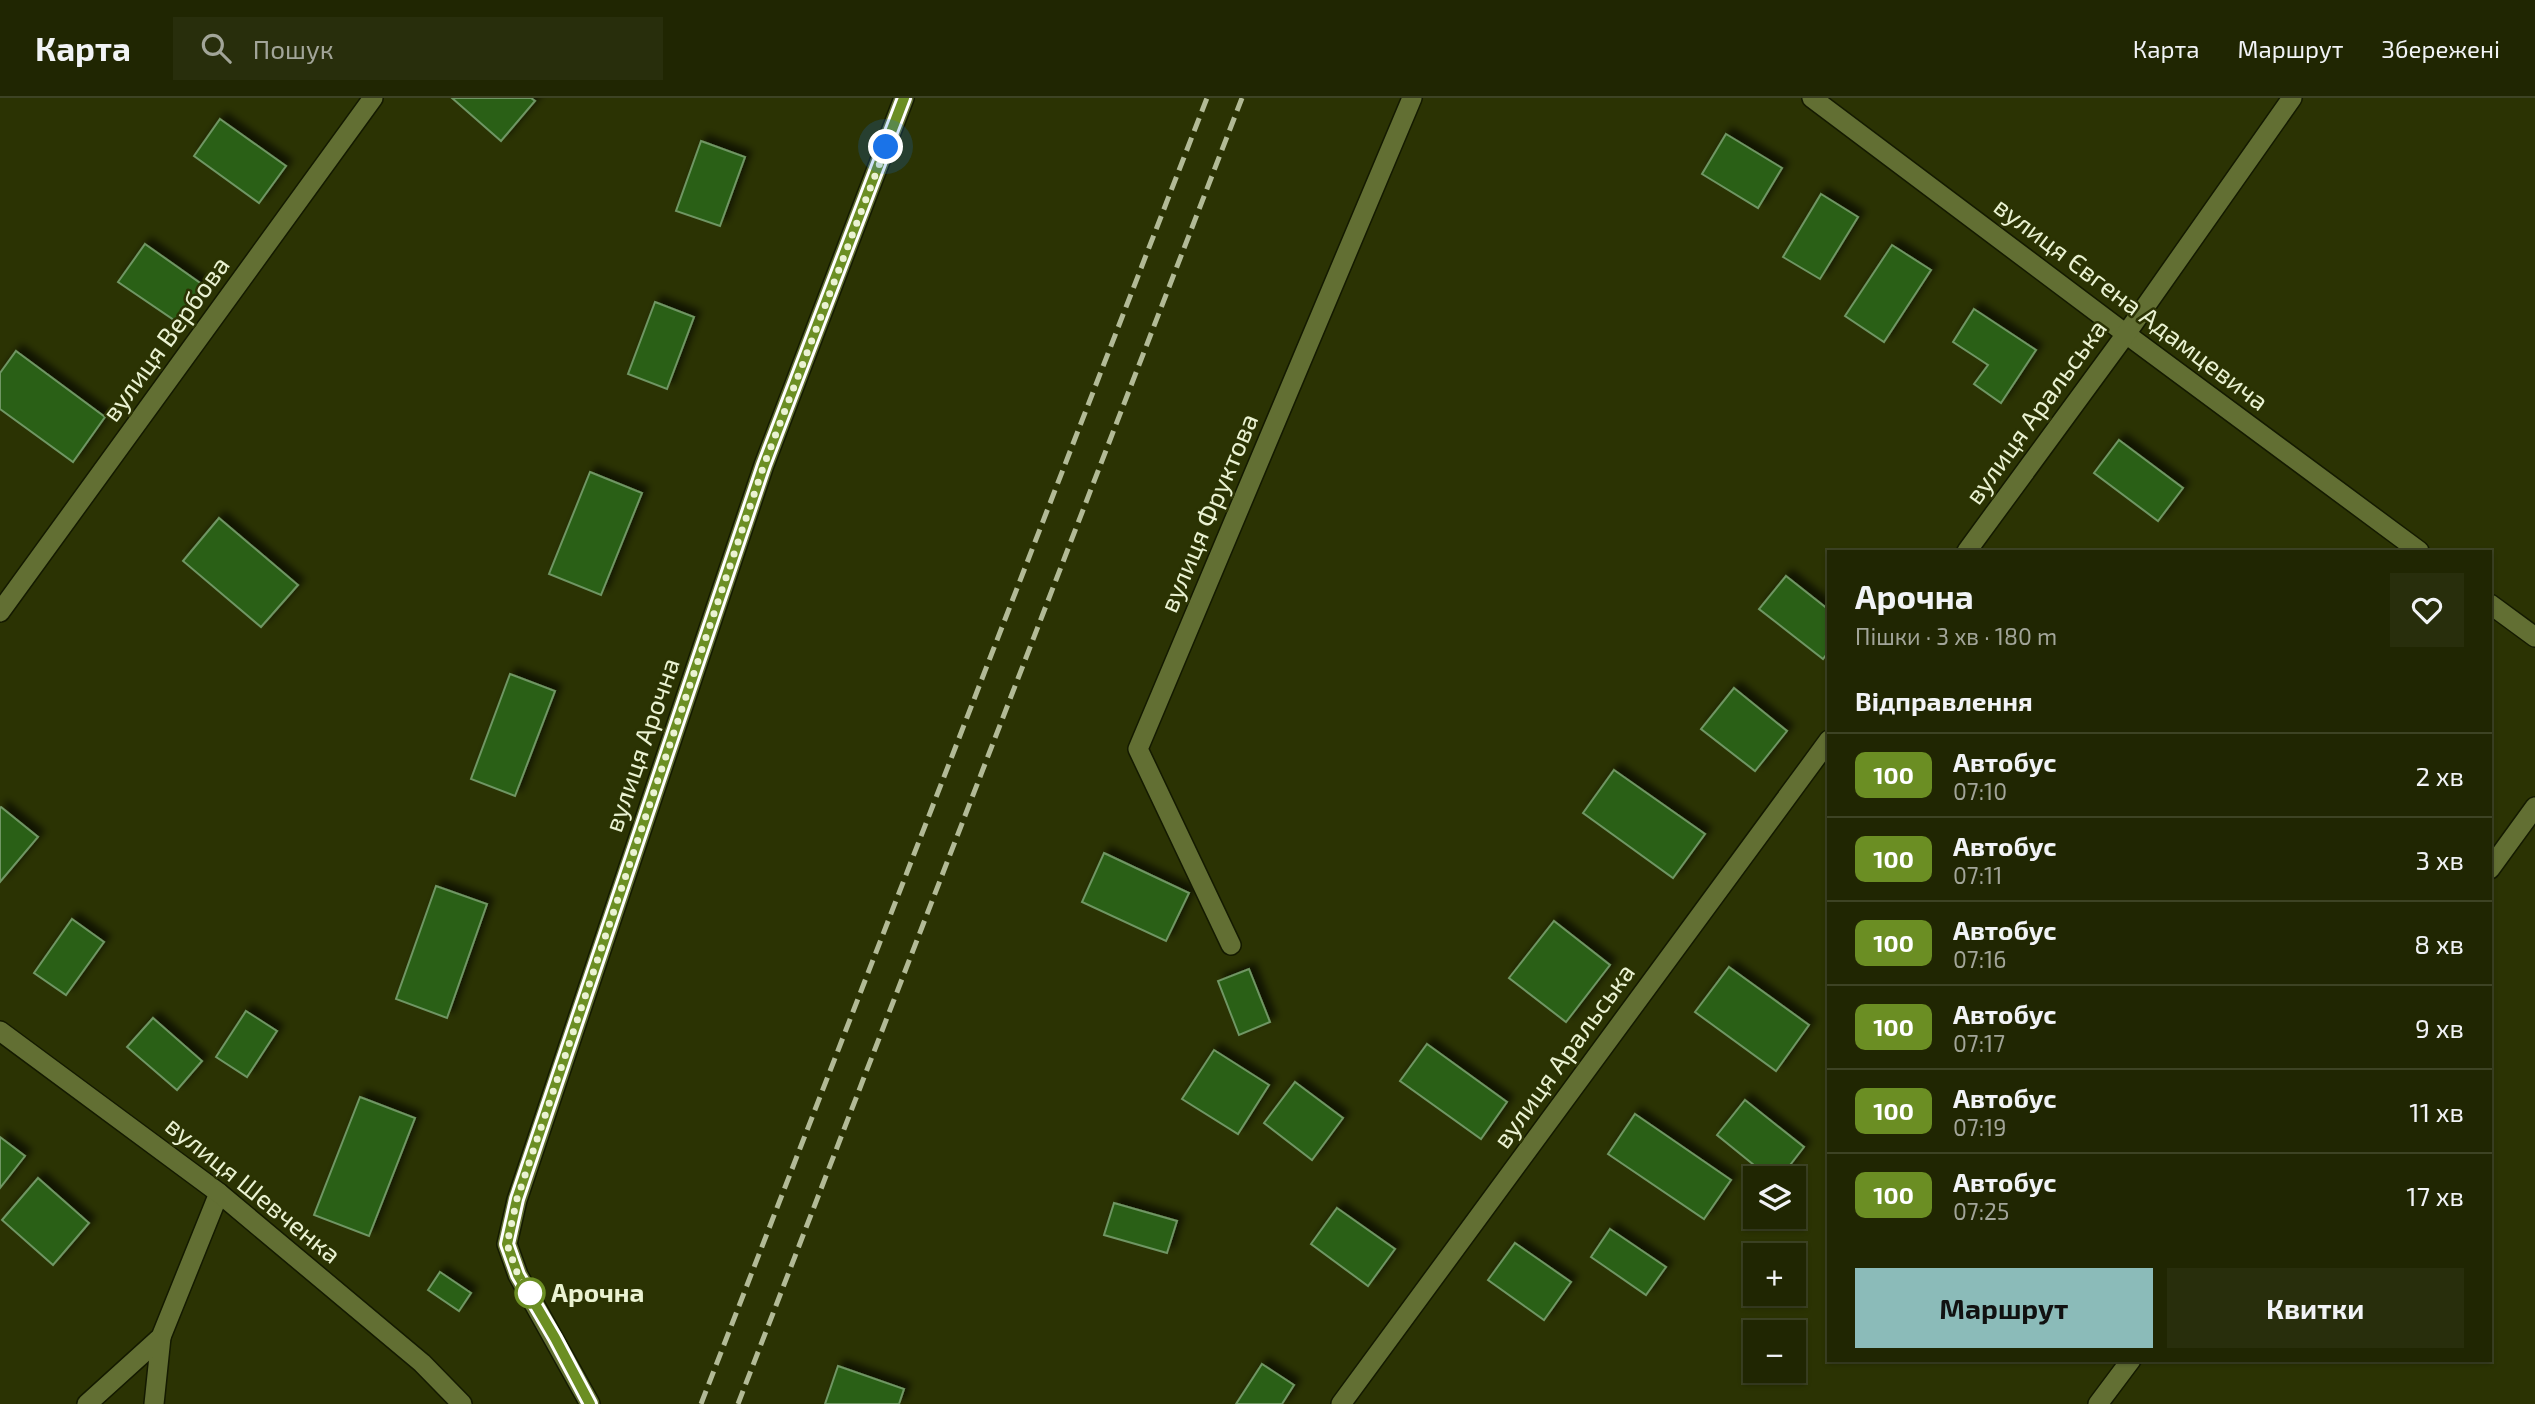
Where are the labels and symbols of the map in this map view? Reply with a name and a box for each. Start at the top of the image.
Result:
your location [868,129,903,164]
street label: вулиця Євгена Адамцевича [1988,189,2275,417]
street label: вулиця Вербова [95,250,236,427]
street label: вулиця Аральська [1957,313,2113,510]
street label: вулиця Фруктова [1152,408,1264,617]
street label: вулиця Арочна [596,653,686,836]
street label: вулиця Аральська [1485,957,1641,1154]
street label: вулиця Шевченка [160,1109,348,1270]
place label: Арочна [551,1276,644,1307]
marker: Арочна [515,1278,545,1308]

